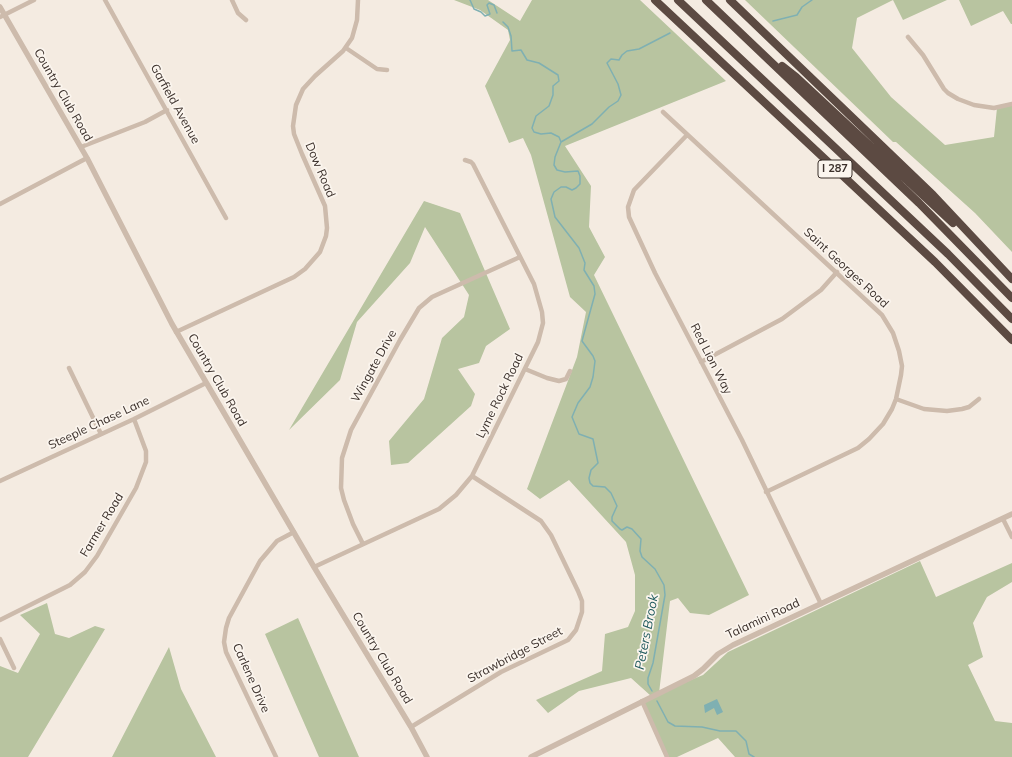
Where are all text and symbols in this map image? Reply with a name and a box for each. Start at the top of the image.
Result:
street label: Country Club Road [31,46,95,144]
street label: Garfield Avenue [147,62,203,146]
street label: Dow Road [302,140,338,200]
road number: I 287 [818,160,852,178]
street label: Saint Georges Road [801,225,891,311]
street label: Red Lion Way [687,321,735,397]
street label: Wingate Drive [348,327,400,405]
street label: Country Club Road [185,331,249,429]
street label: Lyme Rock Road [473,351,527,441]
street label: Steeple Chase Lane [46,393,152,453]
street label: Farmer Road [77,490,127,560]
water label: Peters Brook [632,593,662,671]
street label: Talamini Road [724,596,802,642]
street label: Country Club Road [349,609,415,707]
street label: Strawbridge Street [465,624,565,686]
street label: Carlene Drive [229,641,273,715]

